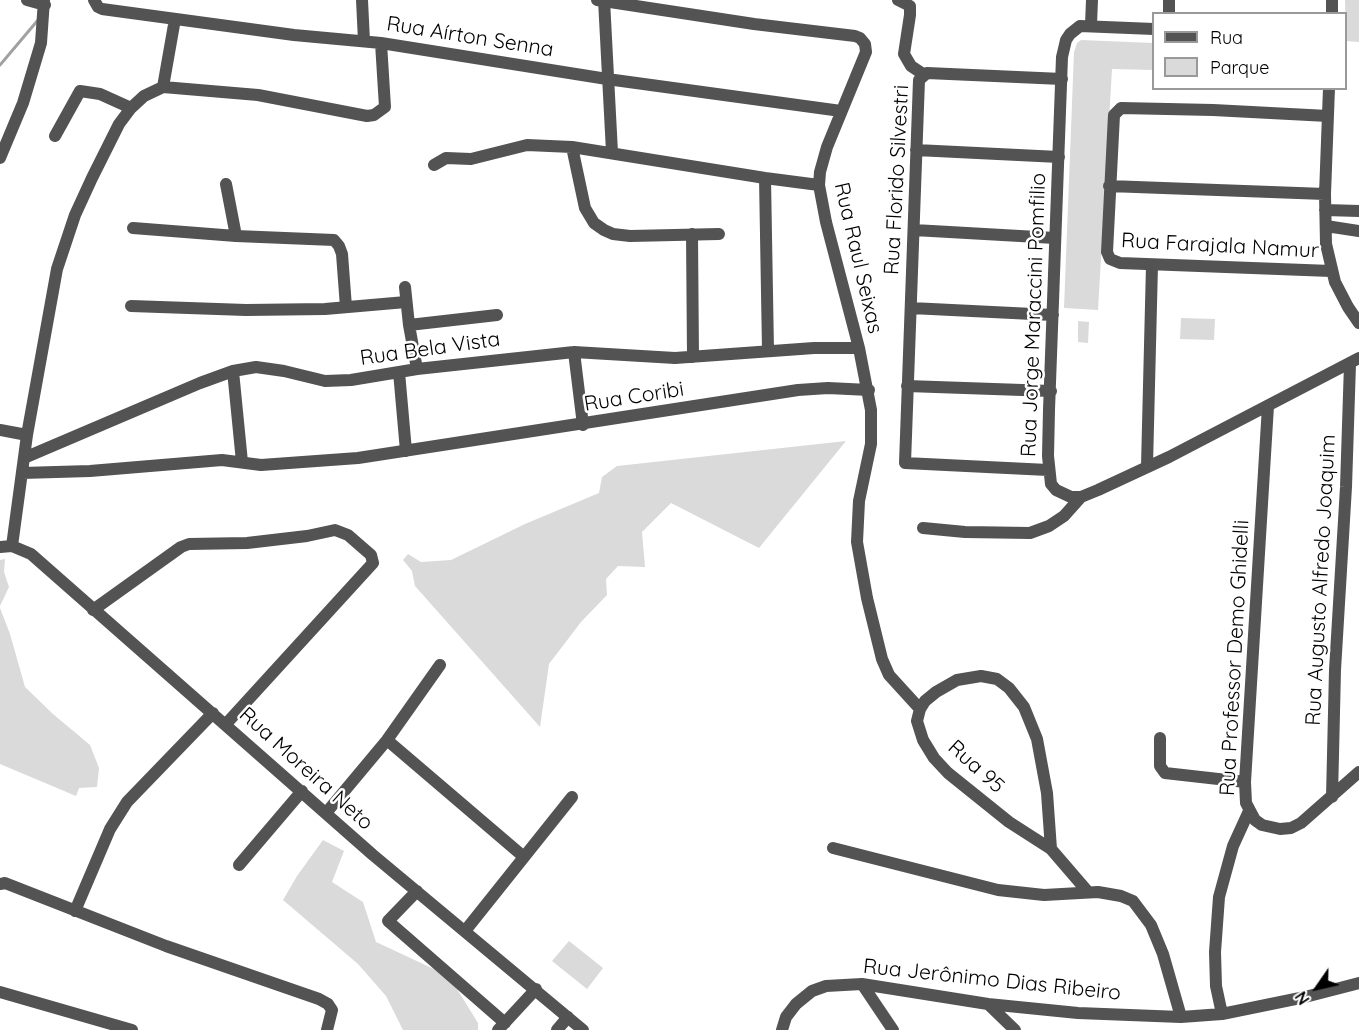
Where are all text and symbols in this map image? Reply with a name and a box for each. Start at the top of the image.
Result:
street label: Rua Aírton Senna [385,11,555,63]
legend [1152,12,1347,90]
text: Rua [1210,26,1243,49]
text: Parque [1210,56,1269,79]
street label: Rua Florido Silvestri [879,84,915,276]
street label: Rua Jorge Maraccini Pomfilio [1016,172,1052,458]
street label: Rua Raul Seixas [828,180,888,336]
street label: Rua Farajala Namur [1121,228,1319,264]
street label: Rua Bela Vista [358,327,502,371]
street label: Rua Coribi [582,377,686,417]
street label: Rua Augusto Alfredo Joaquim [1301,434,1341,726]
street label: Rua Professor Demo Ghidelli [1215,519,1255,797]
street label: Rua Moreira Neto [234,702,378,836]
street label: Rua 95 [943,735,1009,799]
street label: Rua Jerônimo Dias Ribeiro [862,954,1122,1006]
north arrow [1287,958,1347,1018]
text: N [1291,988,1314,1009]

